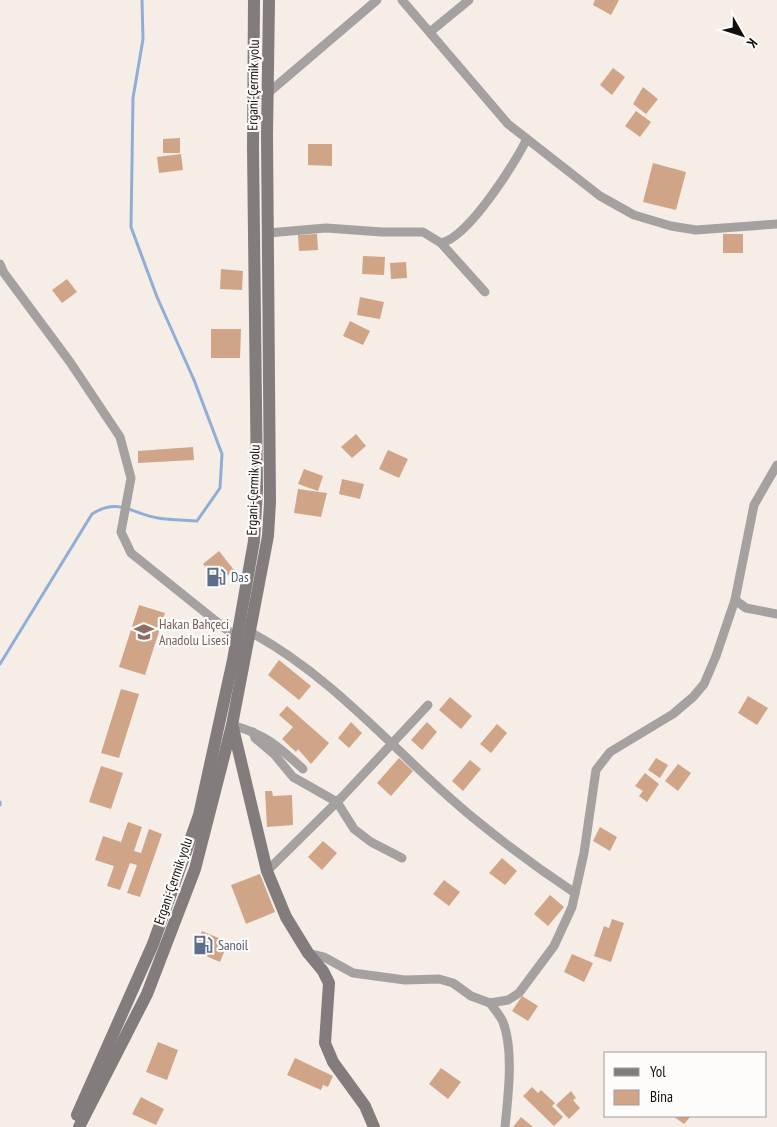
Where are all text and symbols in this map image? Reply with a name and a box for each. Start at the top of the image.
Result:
north arrow [717,10,767,60]
text: K [742,35,761,52]
street label: Ergani-Çermik yolu [243,39,263,131]
street label: Ergani-Çermik yolu [242,444,264,536]
fuel station icon: Das [205,566,227,588]
place label: Das [231,568,249,586]
place label: Hakan Bahçeci Anadolu Lisesi [159,615,229,649]
school or university icon: Hakan Bahçeci Anadolu Lisesi [133,621,155,643]
street label: Ergani-Çermik yolu [150,835,196,927]
fuel station icon: Sanoil [192,934,214,956]
place label: Sanoil [218,936,249,954]
legend [604,1052,767,1117]
text: Yol [650,1062,666,1081]
text: Bina [650,1087,673,1106]

